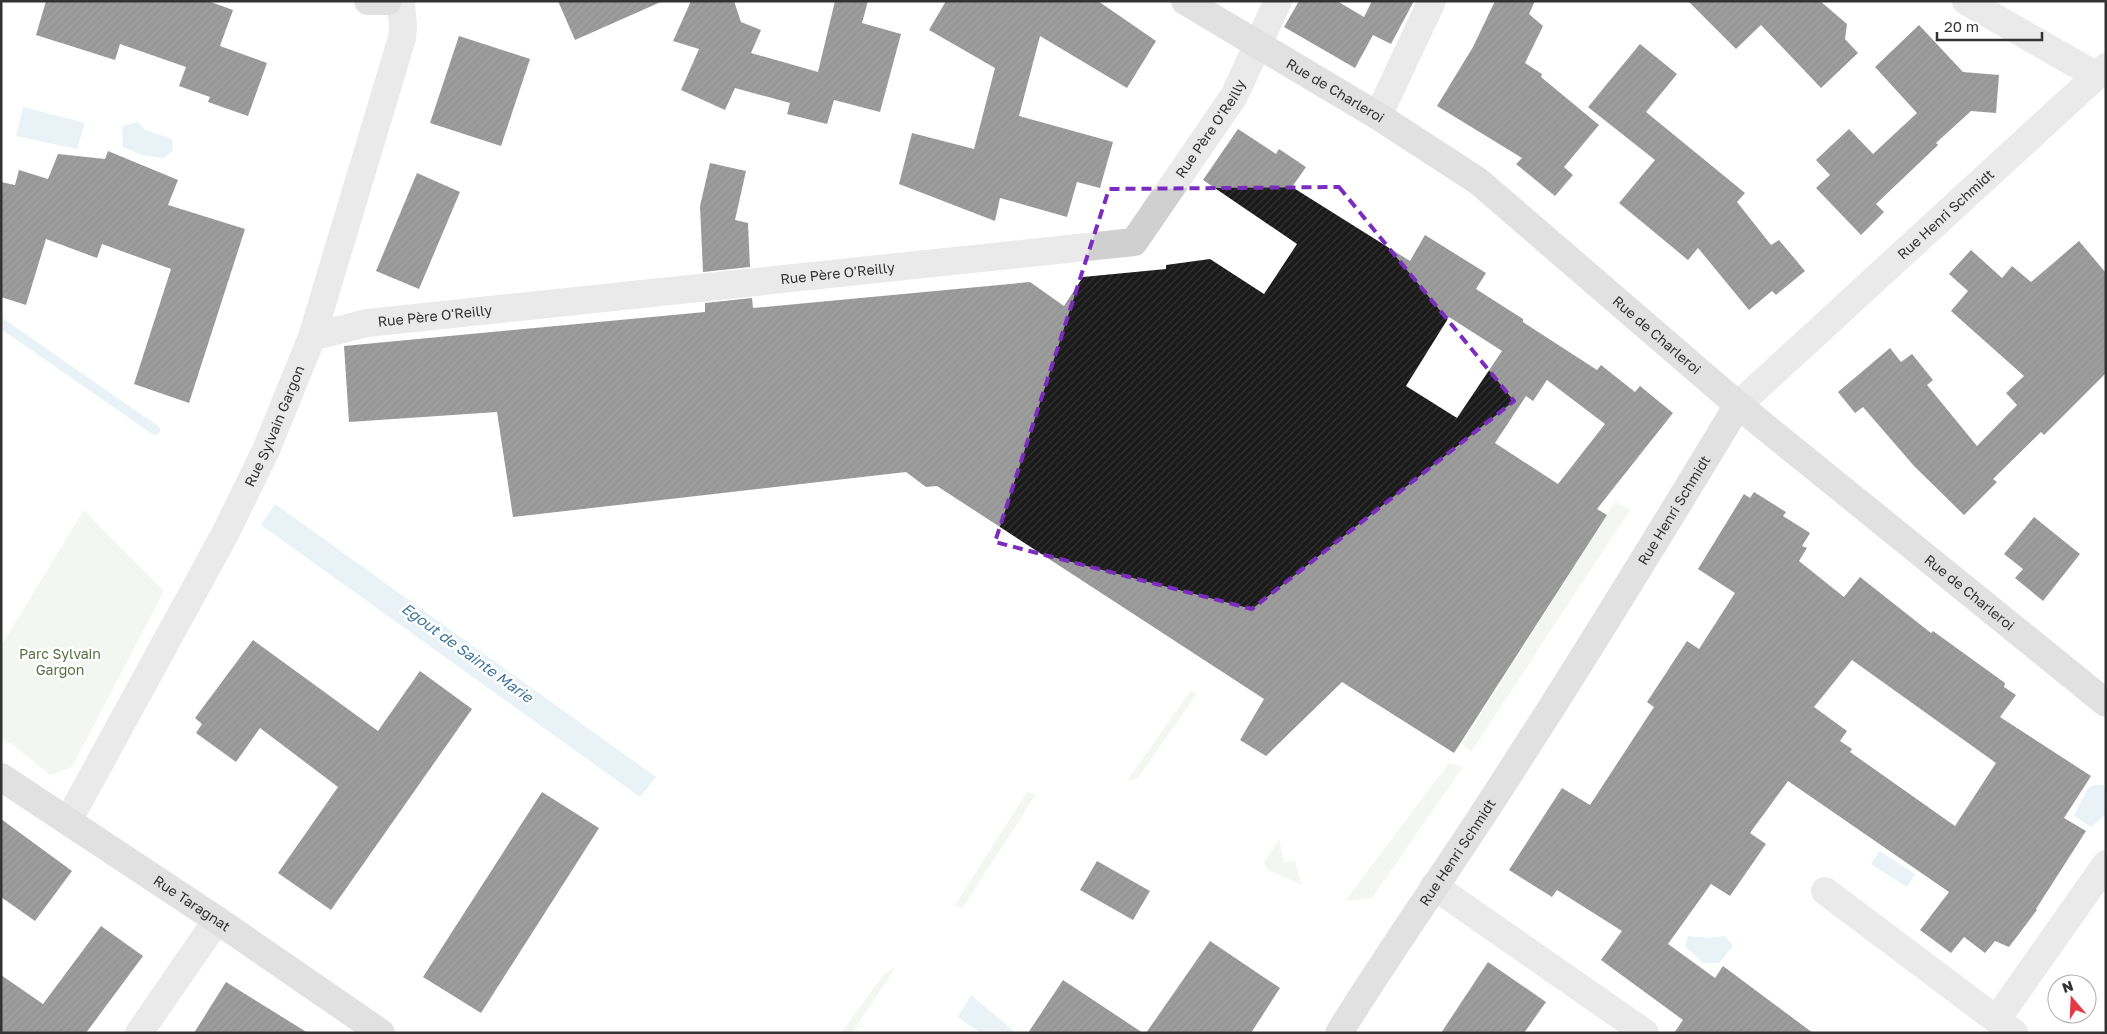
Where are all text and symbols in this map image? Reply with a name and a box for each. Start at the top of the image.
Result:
scale bar [1937,10,2042,42]
text: 20 m [1944,17,1979,35]
street label: Rue de Charleroi [1284,54,1388,126]
street label: Rue Père O'Reilly [1172,76,1249,181]
street label: Rue Henri Schmidt [1894,165,1997,262]
street label: Rue Père O'Reilly [780,258,896,287]
street label: Rue de Charleroi [1610,292,1705,377]
street label: Rue Père O'Reilly [377,301,493,330]
street label: Rue Sylvain Gargon [240,363,308,489]
street label: Rue Henri Schmidt [1634,452,1713,568]
street label: Rue de Charleroi [1921,551,2018,634]
water label: Egout de Sainte Marie [398,599,538,707]
park label: Parc Sylvain Gargon [19,645,101,678]
street label: Rue Henri Schmidt [1415,795,1499,909]
street label: Rue Taragnat [151,871,234,935]
north arrow [2047,974,2097,1024]
text: N [2060,976,2075,996]

